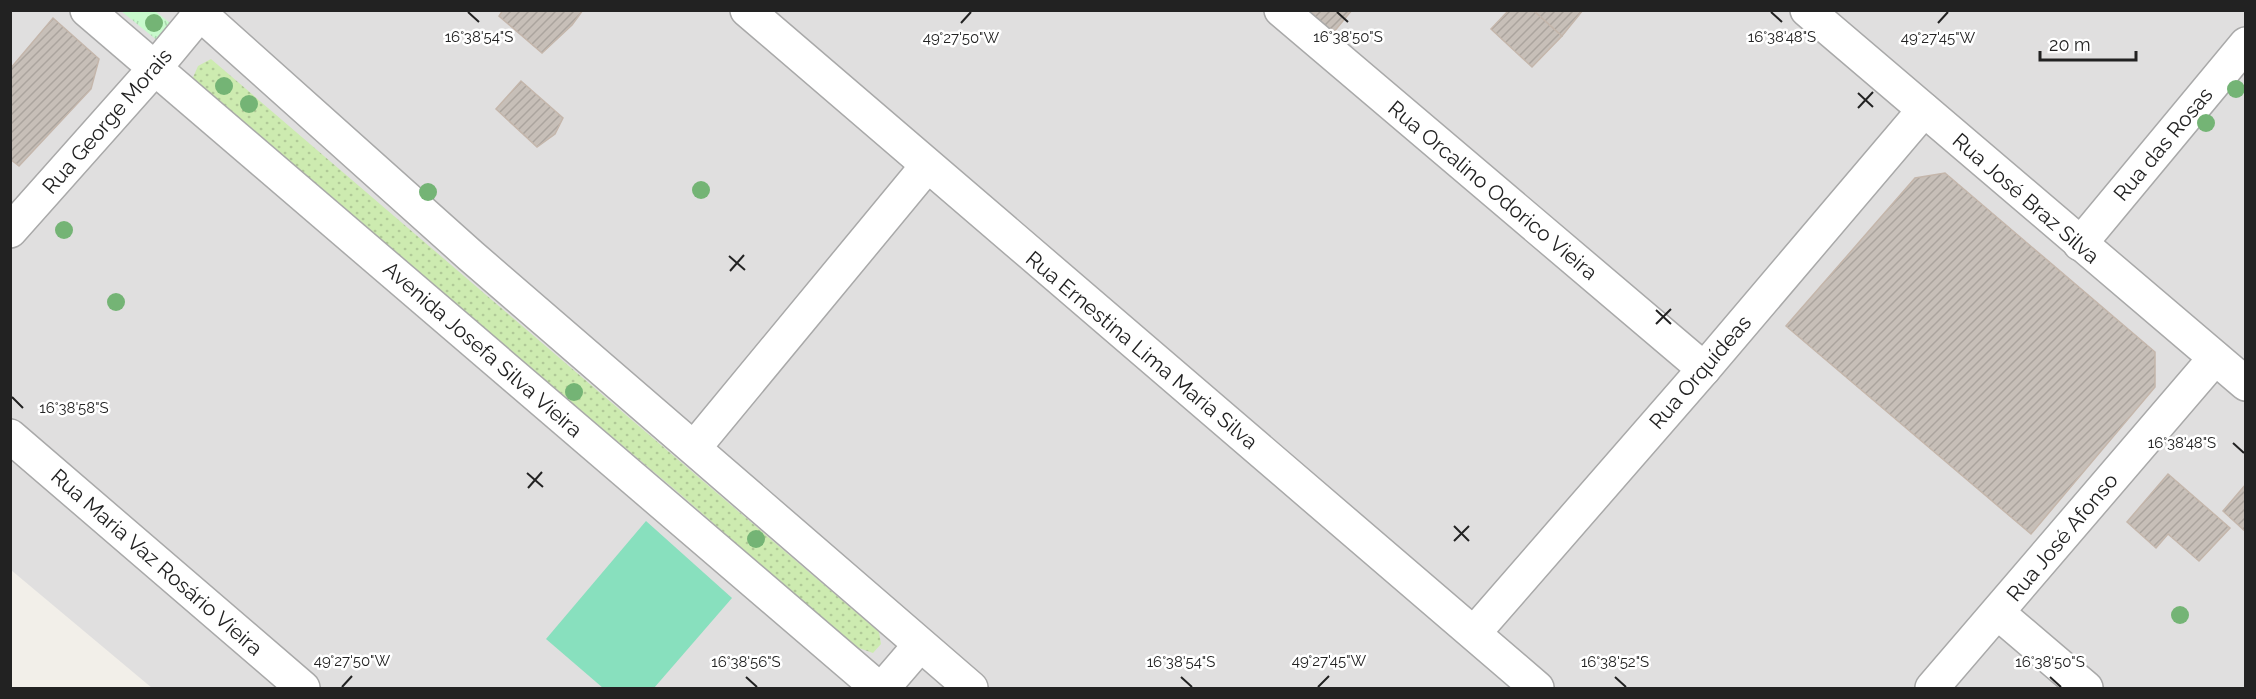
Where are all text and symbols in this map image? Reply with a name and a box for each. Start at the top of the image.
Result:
scale bar [2040,24,2136,62]
text: 16°38'54"S [445,28,513,46]
text: 16°38'50"S [1313,28,1383,46]
text: 16°38'48"S [1748,28,1816,46]
text: 49°27'50"W [923,29,999,47]
text: 49°27'45"W [1901,29,1976,47]
text: 20 m [2049,34,2091,55]
street label: Rua George Morais [37,43,177,199]
street label: Rua das Rosas [2108,82,2218,206]
street label: Rua Orcalino Odorico Vieira [1383,95,1603,285]
street label: Rua José Braz Silva [1948,128,2104,268]
street label: Rua Ernestina Lima Maria Silva [1021,246,1263,454]
street label: Avenida Josefa Silva Vieira [378,256,588,442]
street label: Rua Orquídeas [1644,310,1756,434]
text: 16°38'58"S [39,399,109,417]
text: 16°38'48"S [2148,434,2216,452]
street label: Rua Maria Vaz Rosário Vieira [46,463,268,661]
street label: Rua José Afonso [2001,468,2123,606]
text: 49°27'50"W [314,652,390,670]
text: 49°27'45"W [1292,652,1367,670]
text: 16°38'56"S [711,653,781,671]
text: 16°38'54"S [1147,653,1215,671]
text: 16°38'52"S [1581,653,1649,671]
text: 16°38'50"S [2015,653,2085,671]

